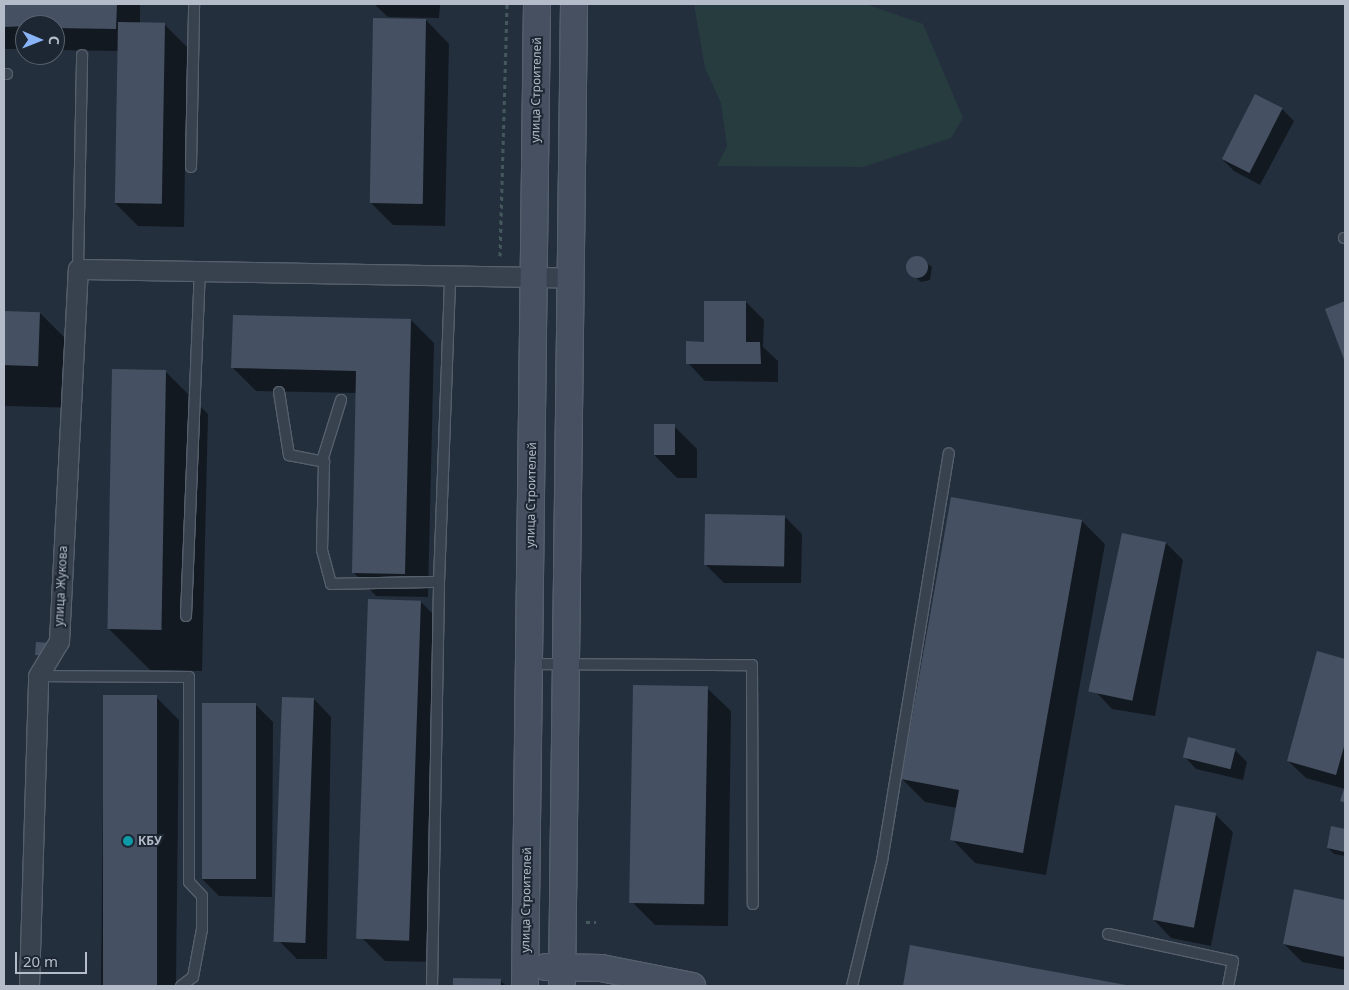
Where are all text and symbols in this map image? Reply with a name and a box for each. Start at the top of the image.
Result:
north arrow [15,15,65,65]
text: С [45,36,64,45]
street label: улица Строителей [528,37,544,143]
street label: улица Строителей [523,442,539,548]
street label: улица Жукова [52,545,70,627]
place label: КБУ [138,834,162,848]
marker: КБУ [122,835,134,847]
street label: улица Строителей [518,847,534,953]
scale bar [18,942,90,974]
text: 20 m [23,951,58,971]

